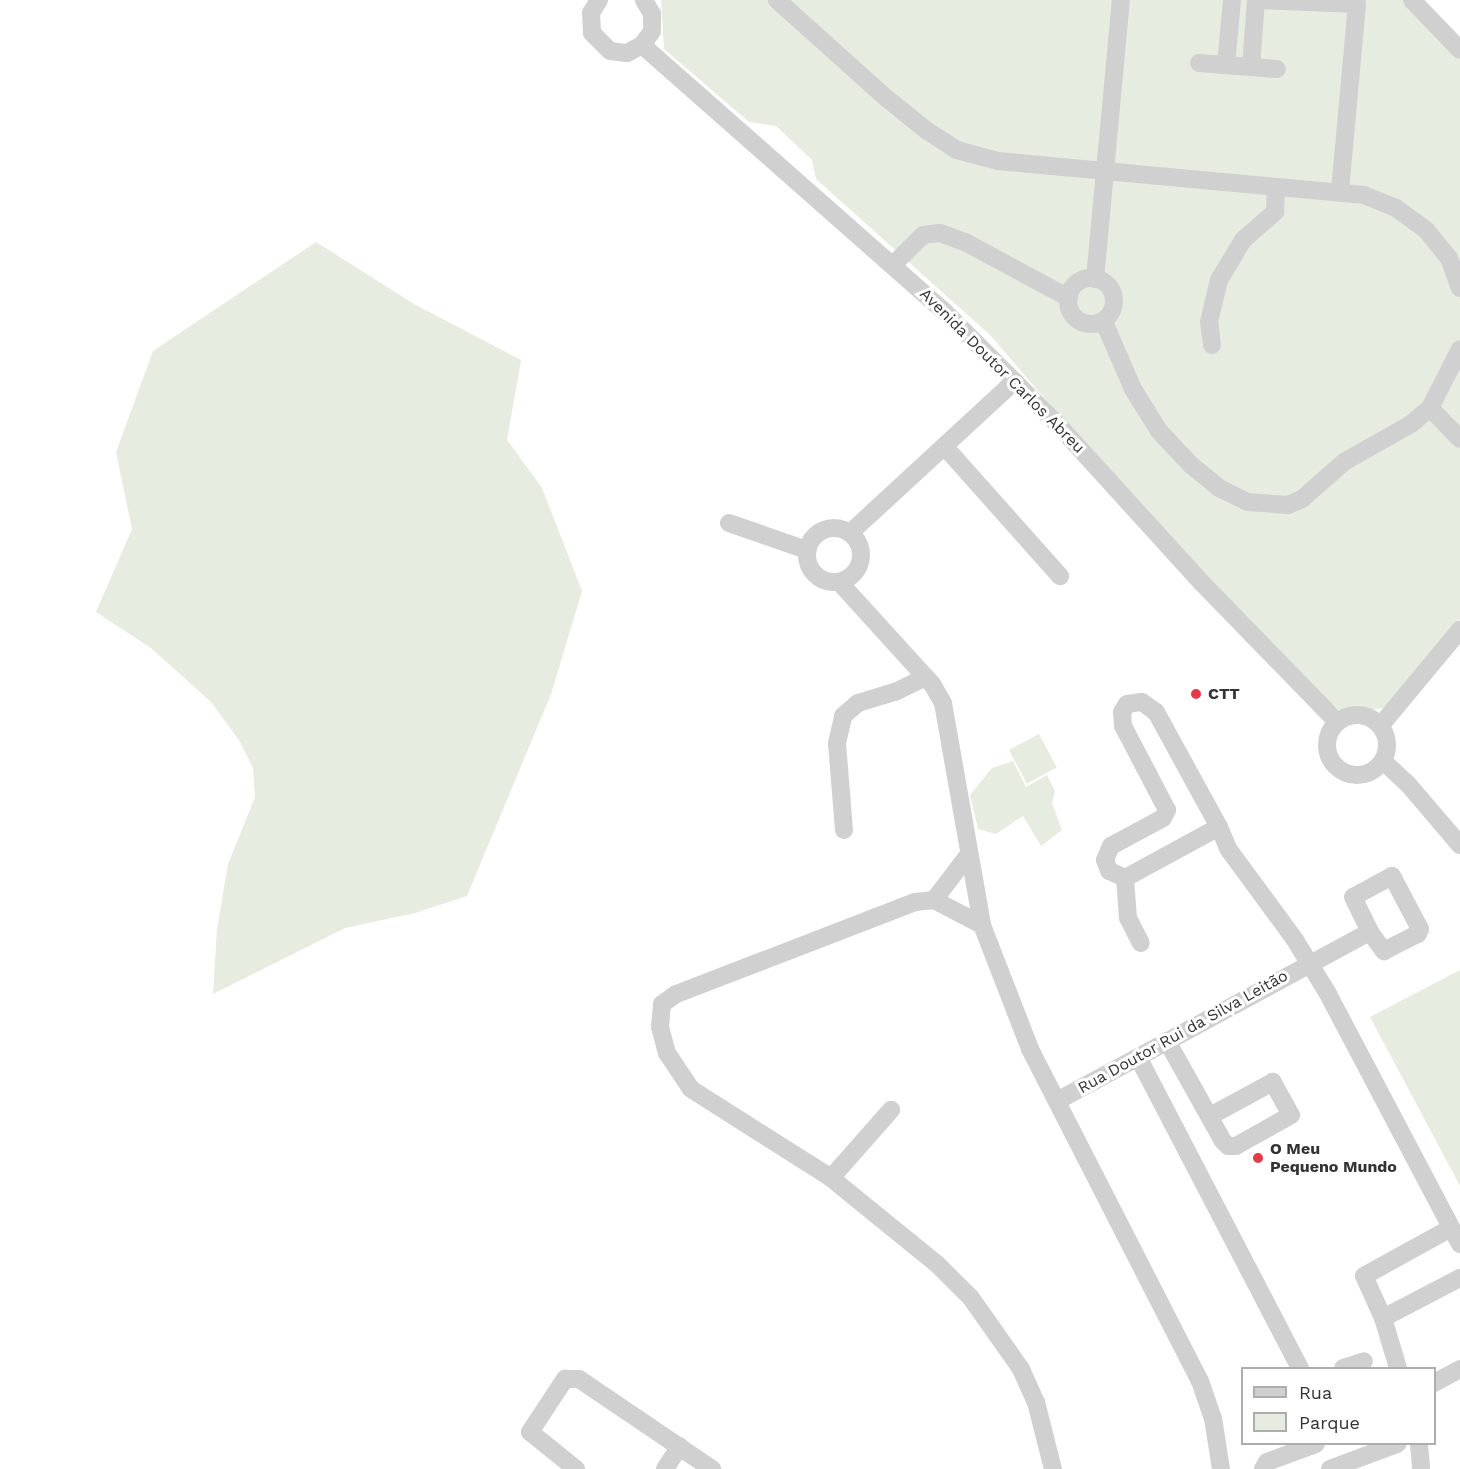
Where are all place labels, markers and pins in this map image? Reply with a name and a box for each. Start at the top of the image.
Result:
place label: CTT [1208,684,1240,704]
marker: CTT [1189,687,1203,701]
place label: O Meu Pequeno Mundo [1270,1139,1397,1177]
marker: O Meu Pequeno Mundo [1251,1151,1265,1165]

